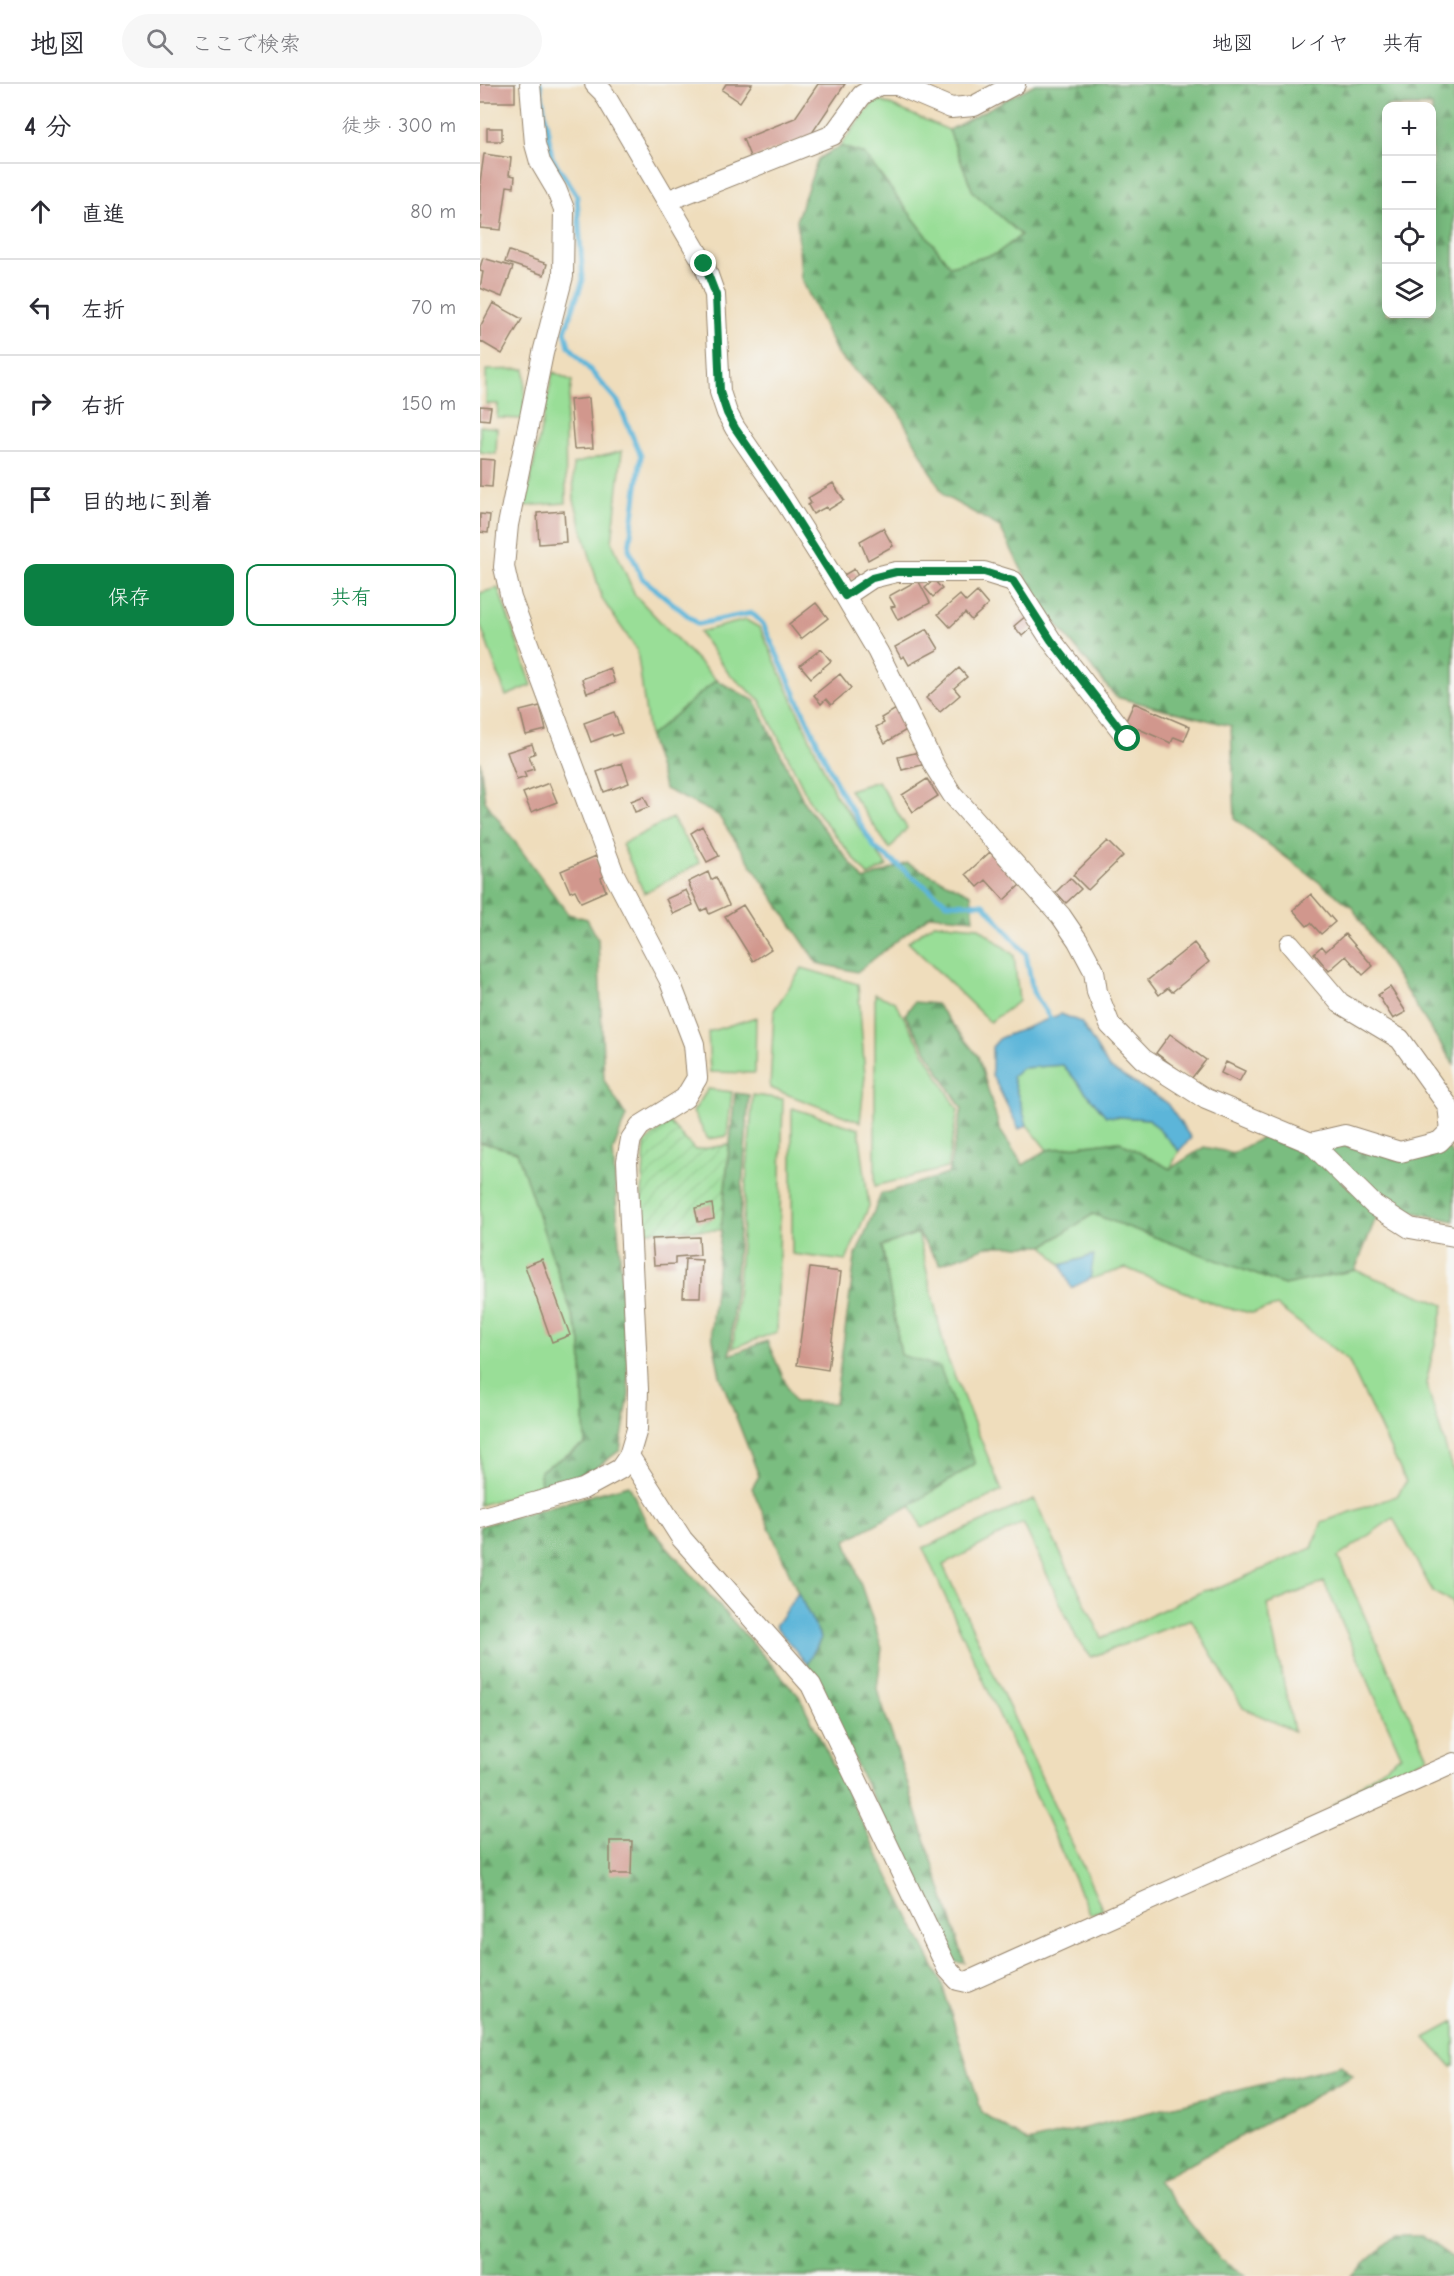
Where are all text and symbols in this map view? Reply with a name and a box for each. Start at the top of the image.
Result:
search box [122,14,542,68]
icon: search [143,25,176,58]
text: 地図 [30,28,86,60]
text: ここで検索 [191,31,301,57]
text: 地図 [1212,31,1254,55]
text: レイヤ [1287,31,1349,55]
text: 共有 [1382,31,1424,55]
map controls [1382,102,1436,318]
button: + [1382,102,1436,156]
text: 4 分 [24,112,71,142]
text: 徒歩 · 300 m [341,114,456,137]
button: − [1382,156,1436,210]
icon: ahead [24,195,57,228]
text: 80 m [410,200,456,223]
text: 直進 [81,201,125,227]
button: locate [1382,210,1436,264]
route end [690,250,716,276]
button: layers [1382,264,1436,318]
icon: left [24,291,57,324]
text: 70 m [411,296,456,319]
text: 左折 [81,297,125,323]
icon: right [24,387,57,420]
text: 150 m [402,392,456,415]
text: 右折 [81,393,125,419]
icon: arrive [24,483,57,516]
text: 目的地に到着 [81,489,213,515]
button: 保存 [24,564,234,626]
button: 共有 [246,564,456,626]
route start [1114,725,1140,751]

